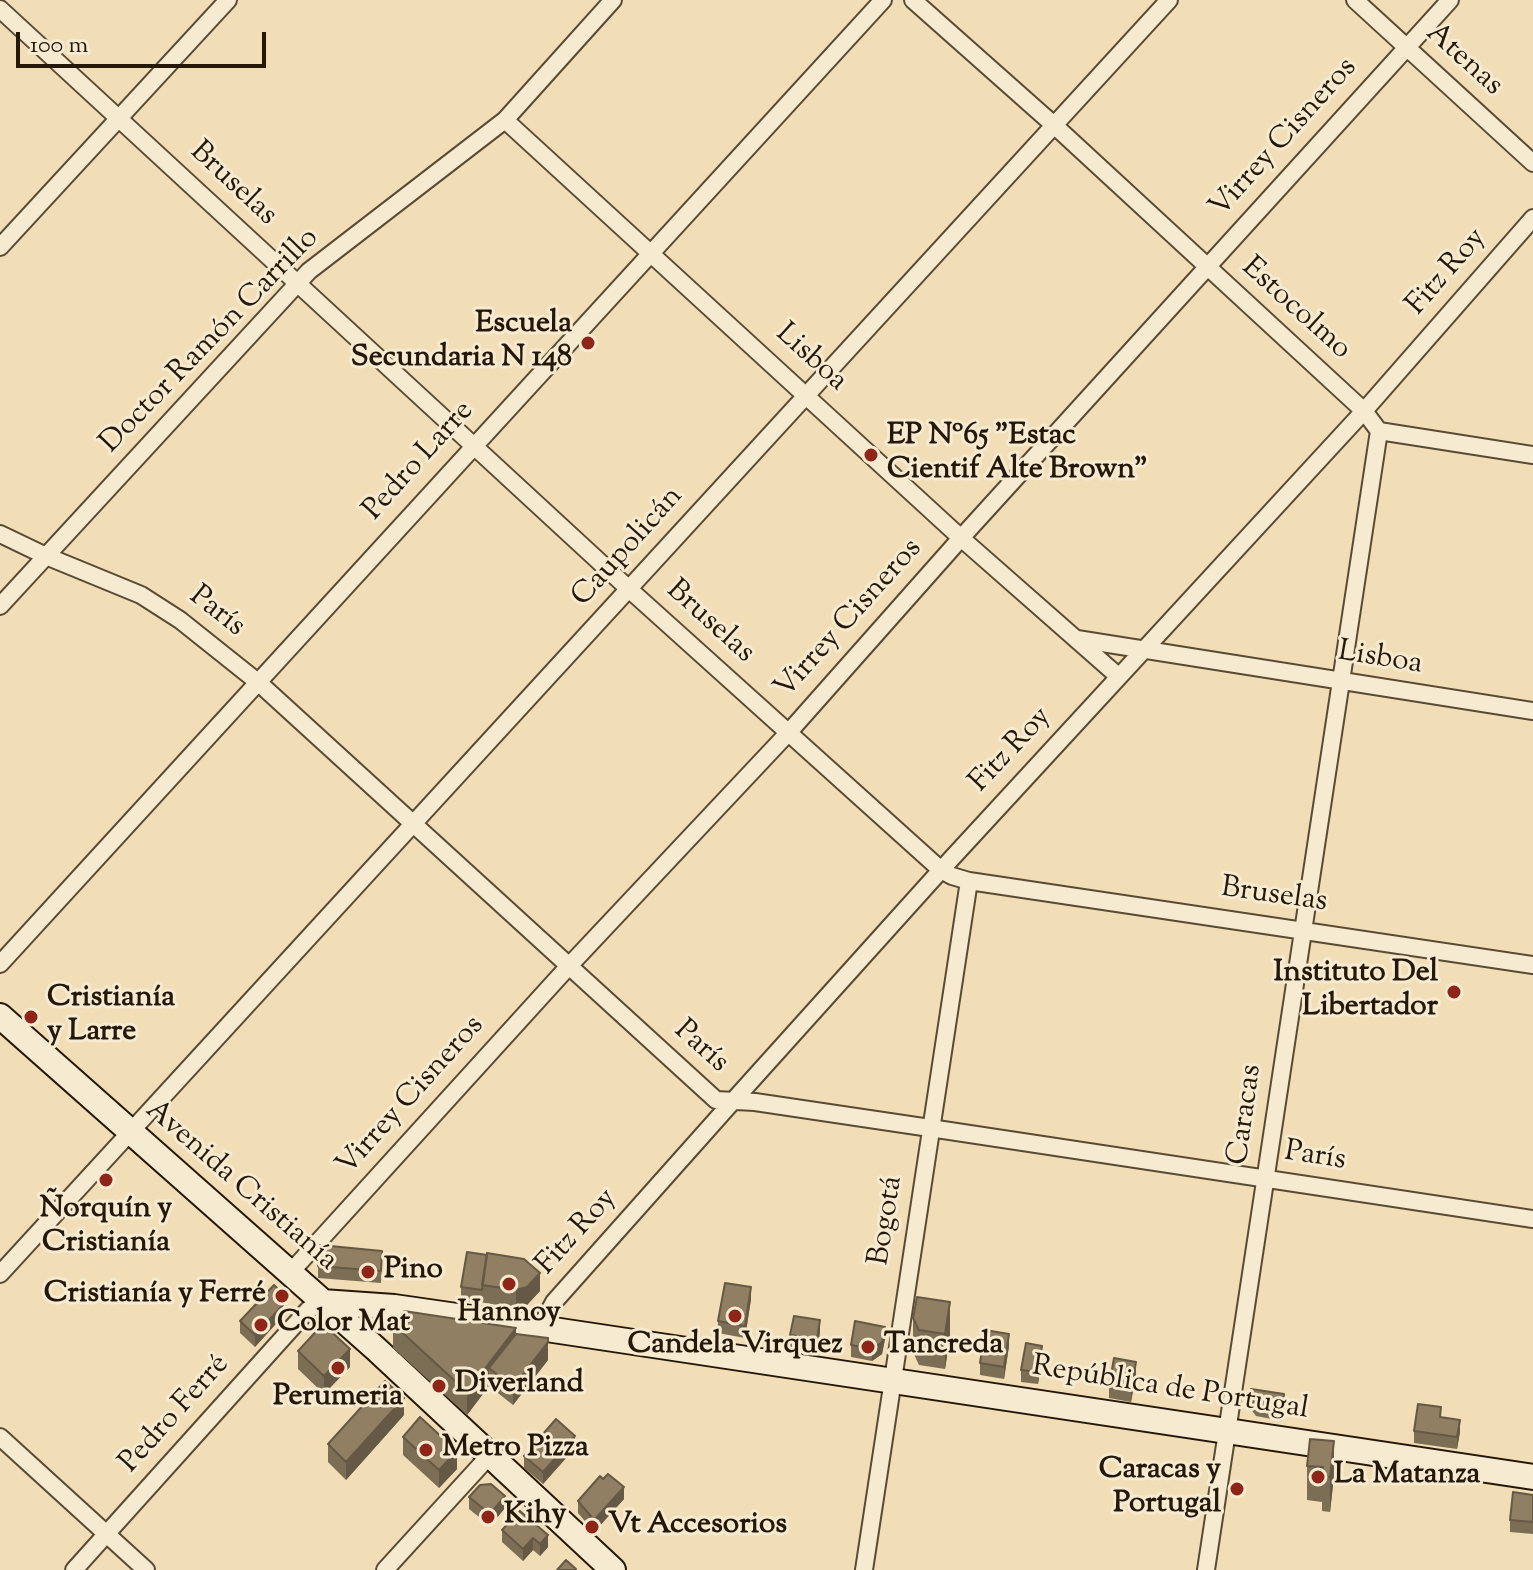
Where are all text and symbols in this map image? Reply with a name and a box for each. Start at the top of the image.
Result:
scale bar [20,16,270,66]
street label: Atenas [1417,17,1509,105]
text: 100 m [30,29,88,63]
street label: Virrey Cisneros [1204,51,1366,227]
street label: Bruselas [181,135,283,235]
street label: Doctor Ramón Carrillo [94,222,328,462]
street label: Fitz Roy [1400,222,1496,324]
street label: Estocolmo [1233,251,1357,369]
place label: Escuela Secundaria N 148 [351,308,572,378]
street label: Lisboa [766,317,854,401]
marker: Escuela Secundaria N 148 [579,334,597,352]
street label: Pedro Larre [357,395,483,529]
place label: EP Nº65 "Estac Cientif Alte Brown" [887,420,1148,490]
marker: EP Nº65 "Estac Cientif Alte Brown" [862,446,880,464]
street label: Caupolicán [566,481,692,615]
street label: Virrey Cisneros [769,532,931,708]
street label: Bruselas [657,574,761,672]
street label: París [181,580,251,646]
street label: Lisboa [1335,636,1425,684]
street label: Fitz Roy [963,701,1061,801]
street label: Bruselas [1218,872,1330,922]
place label: Instituto Del Libertador [1273,957,1438,1028]
place label: Cristianía y Larre [47,982,175,1052]
marker: Instituto Del Libertador [1445,983,1463,1001]
marker: Cristianía y Larre [22,1008,40,1026]
street label: Virrey Cisneros [331,1009,493,1185]
street label: París [665,1014,735,1082]
street label: Caracas [1222,1062,1272,1168]
street label: Avenida Cristianía [137,1094,343,1280]
street label: París [1282,1135,1348,1181]
marker: Ñorquín y Cristianía [97,1171,115,1189]
street label: Bogotá [863,1174,913,1268]
street label: Fitz Roy [530,1182,626,1284]
place label: Ñorquín y Cristianía [40,1193,172,1264]
place label: Pino [384,1254,443,1290]
marker: Pino [359,1263,377,1281]
marker: Hannoy [500,1275,518,1293]
place label: Cristianía y Ferré [44,1278,266,1314]
marker: Cristianía y Ferré [273,1287,291,1305]
place label: Hannoy [457,1297,561,1333]
place label: Color Mat [277,1307,410,1343]
marker: Candela Virquez [726,1307,744,1325]
marker: Color Mat [252,1316,270,1334]
place label: Candela Virquez [627,1329,843,1365]
place label: Tancreda [884,1329,1003,1365]
marker: Tancreda [859,1338,877,1356]
street label: Pedro Ferré [113,1348,239,1482]
street label: República de Portugal [1029,1350,1311,1430]
marker: Perumeria [329,1359,347,1377]
place label: Diverland [455,1368,584,1404]
marker: Diverland [430,1377,448,1395]
place label: Perumeria [273,1381,403,1417]
place label: Metro Pizza [442,1432,589,1468]
marker: Metro Pizza [417,1441,435,1459]
place label: Caracas y Portugal [1099,1454,1221,1524]
place label: La Matanza [1334,1459,1480,1495]
marker: La Matanza [1309,1468,1327,1486]
marker: Caracas y Portugal [1228,1480,1246,1498]
place label: Kihy [504,1499,566,1535]
marker: Kihy [479,1508,497,1526]
place label: Vt Accesorios [608,1509,787,1545]
marker: Vt Accesorios [583,1518,601,1536]

